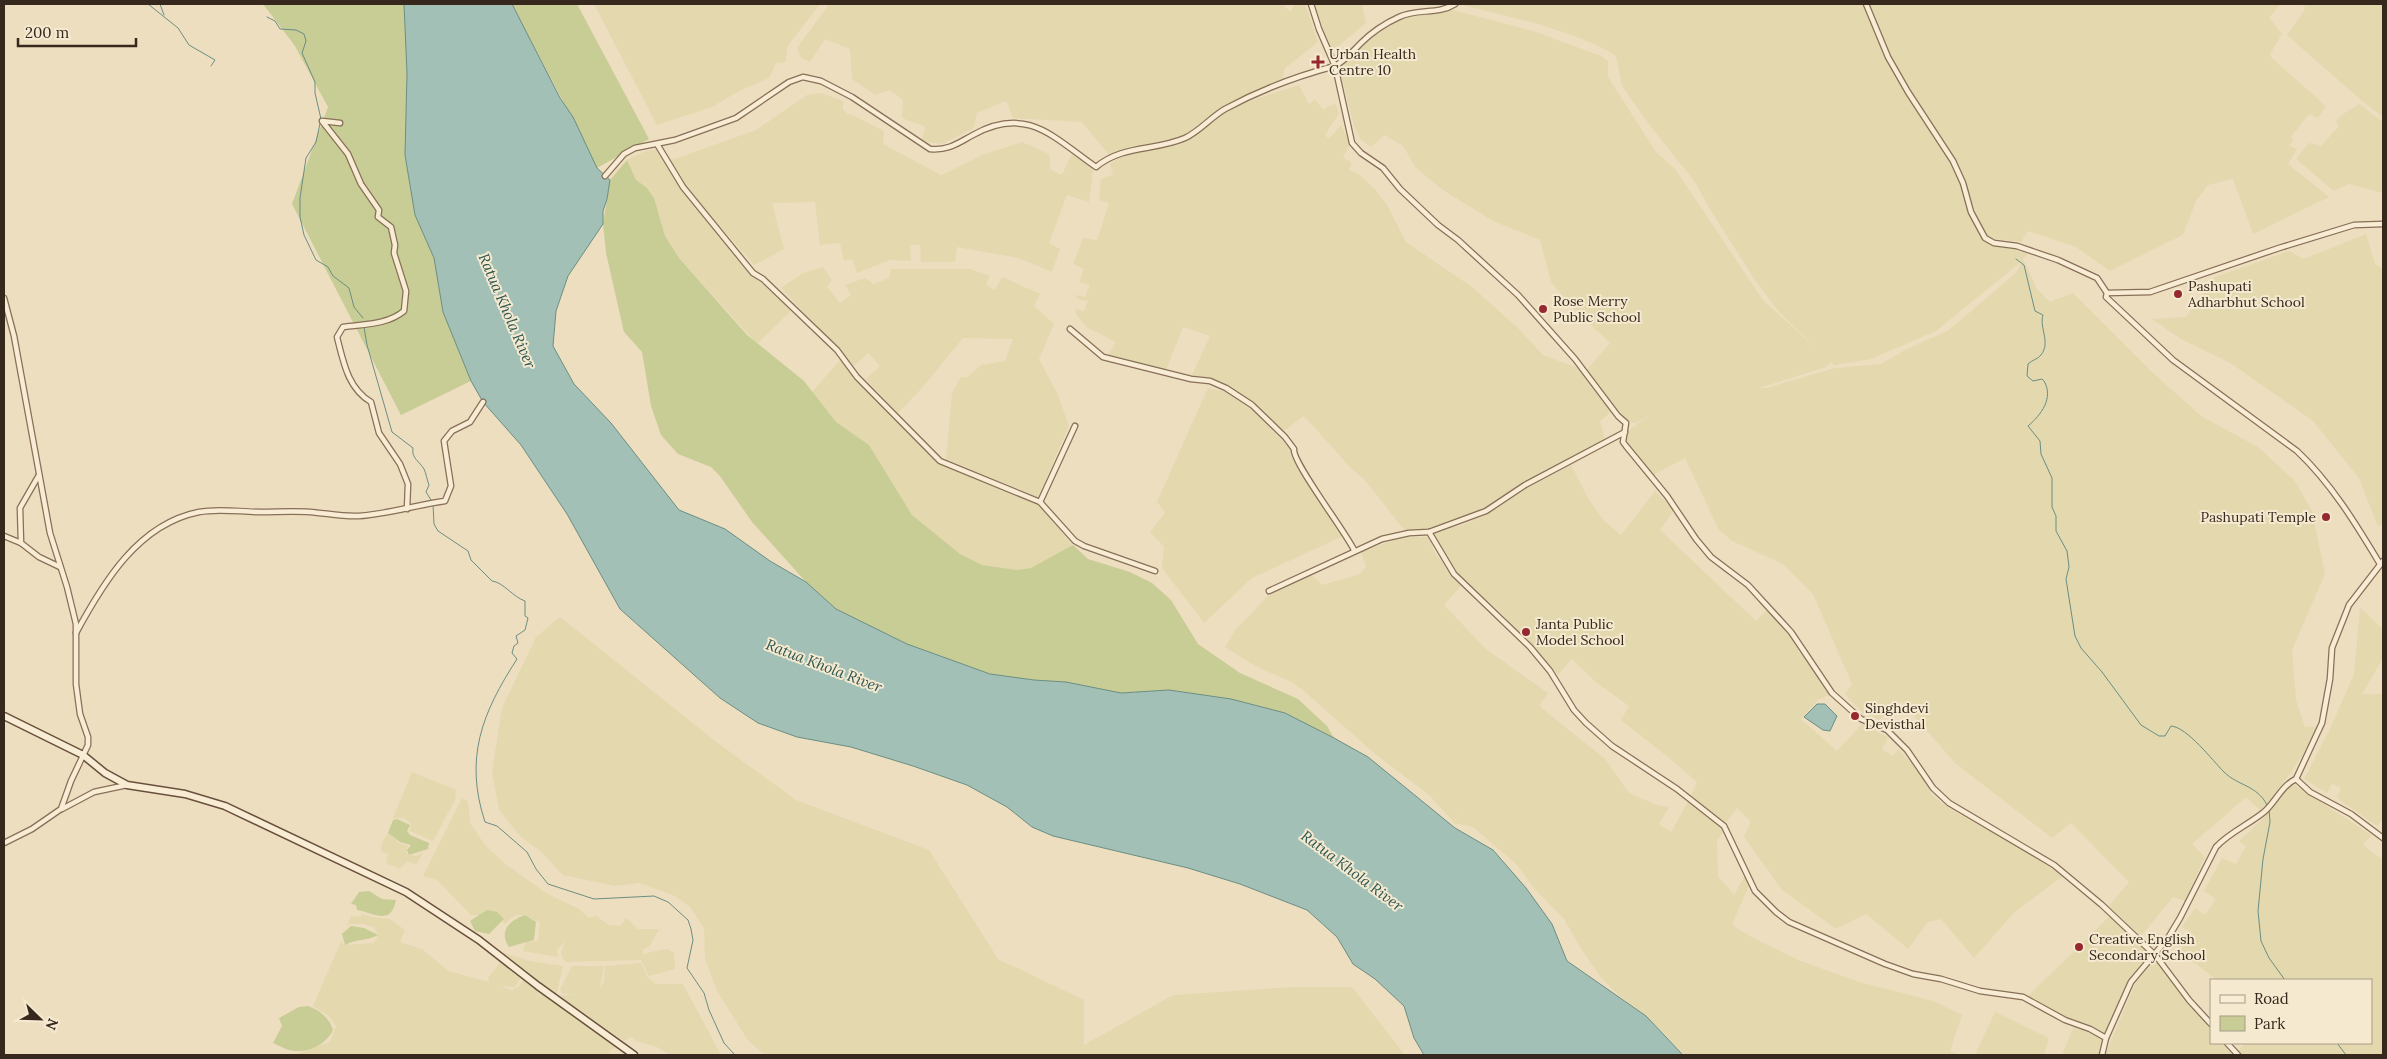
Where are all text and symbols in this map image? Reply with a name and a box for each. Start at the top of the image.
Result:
scale bar [18,15,135,47]
text: 200 m [25,23,69,42]
place label: Urban Health Centre 10 [1329,45,1416,79]
marker: Urban Health Centre 10 [1311,55,1325,69]
water label: Ratua Khola River [475,250,540,371]
place label: Pashupati Adharbhut School [2187,277,2305,311]
marker: Pashupati Adharbhut School [2172,288,2184,300]
place label: Rose Merry Public School [1553,292,1641,326]
marker: Rose Merry Public School [1537,303,1549,315]
place label: Pashupati Temple [2201,508,2316,526]
marker: Pashupati Temple [2320,511,2332,523]
place label: Janta Public Model School [1535,615,1625,649]
marker: Janta Public Model School [1520,626,1532,638]
water label: Ratua Khola River [763,635,885,697]
place label: Singhdevi Devisthal [1865,699,1929,733]
marker: Singhdevi Devisthal [1849,710,1861,722]
water label: Ratua Khola River [1297,826,1407,915]
place label: Creative English Secondary School [2089,930,2206,964]
marker: Creative English Secondary School [2073,941,2085,953]
legend [2210,979,2372,1044]
text: Road [2254,989,2289,1008]
north arrow [15,994,65,1044]
text: Park [2254,1014,2285,1033]
text: N [41,1016,62,1033]

